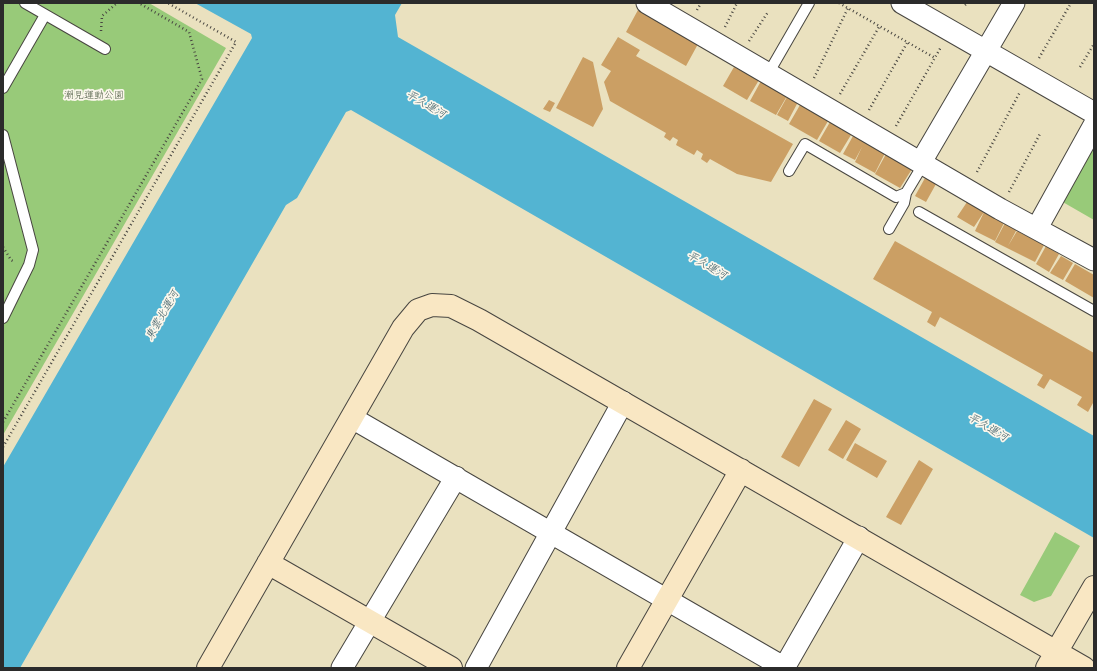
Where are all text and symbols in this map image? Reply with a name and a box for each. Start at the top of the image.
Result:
water label: 平久運河 [404,87,448,121]
park label: 潮見運動公園 [64,89,124,101]
water label: 平久運河 [685,248,729,282]
water label: 東雲北運河 [143,288,181,342]
water label: 平久運河 [966,410,1010,444]

